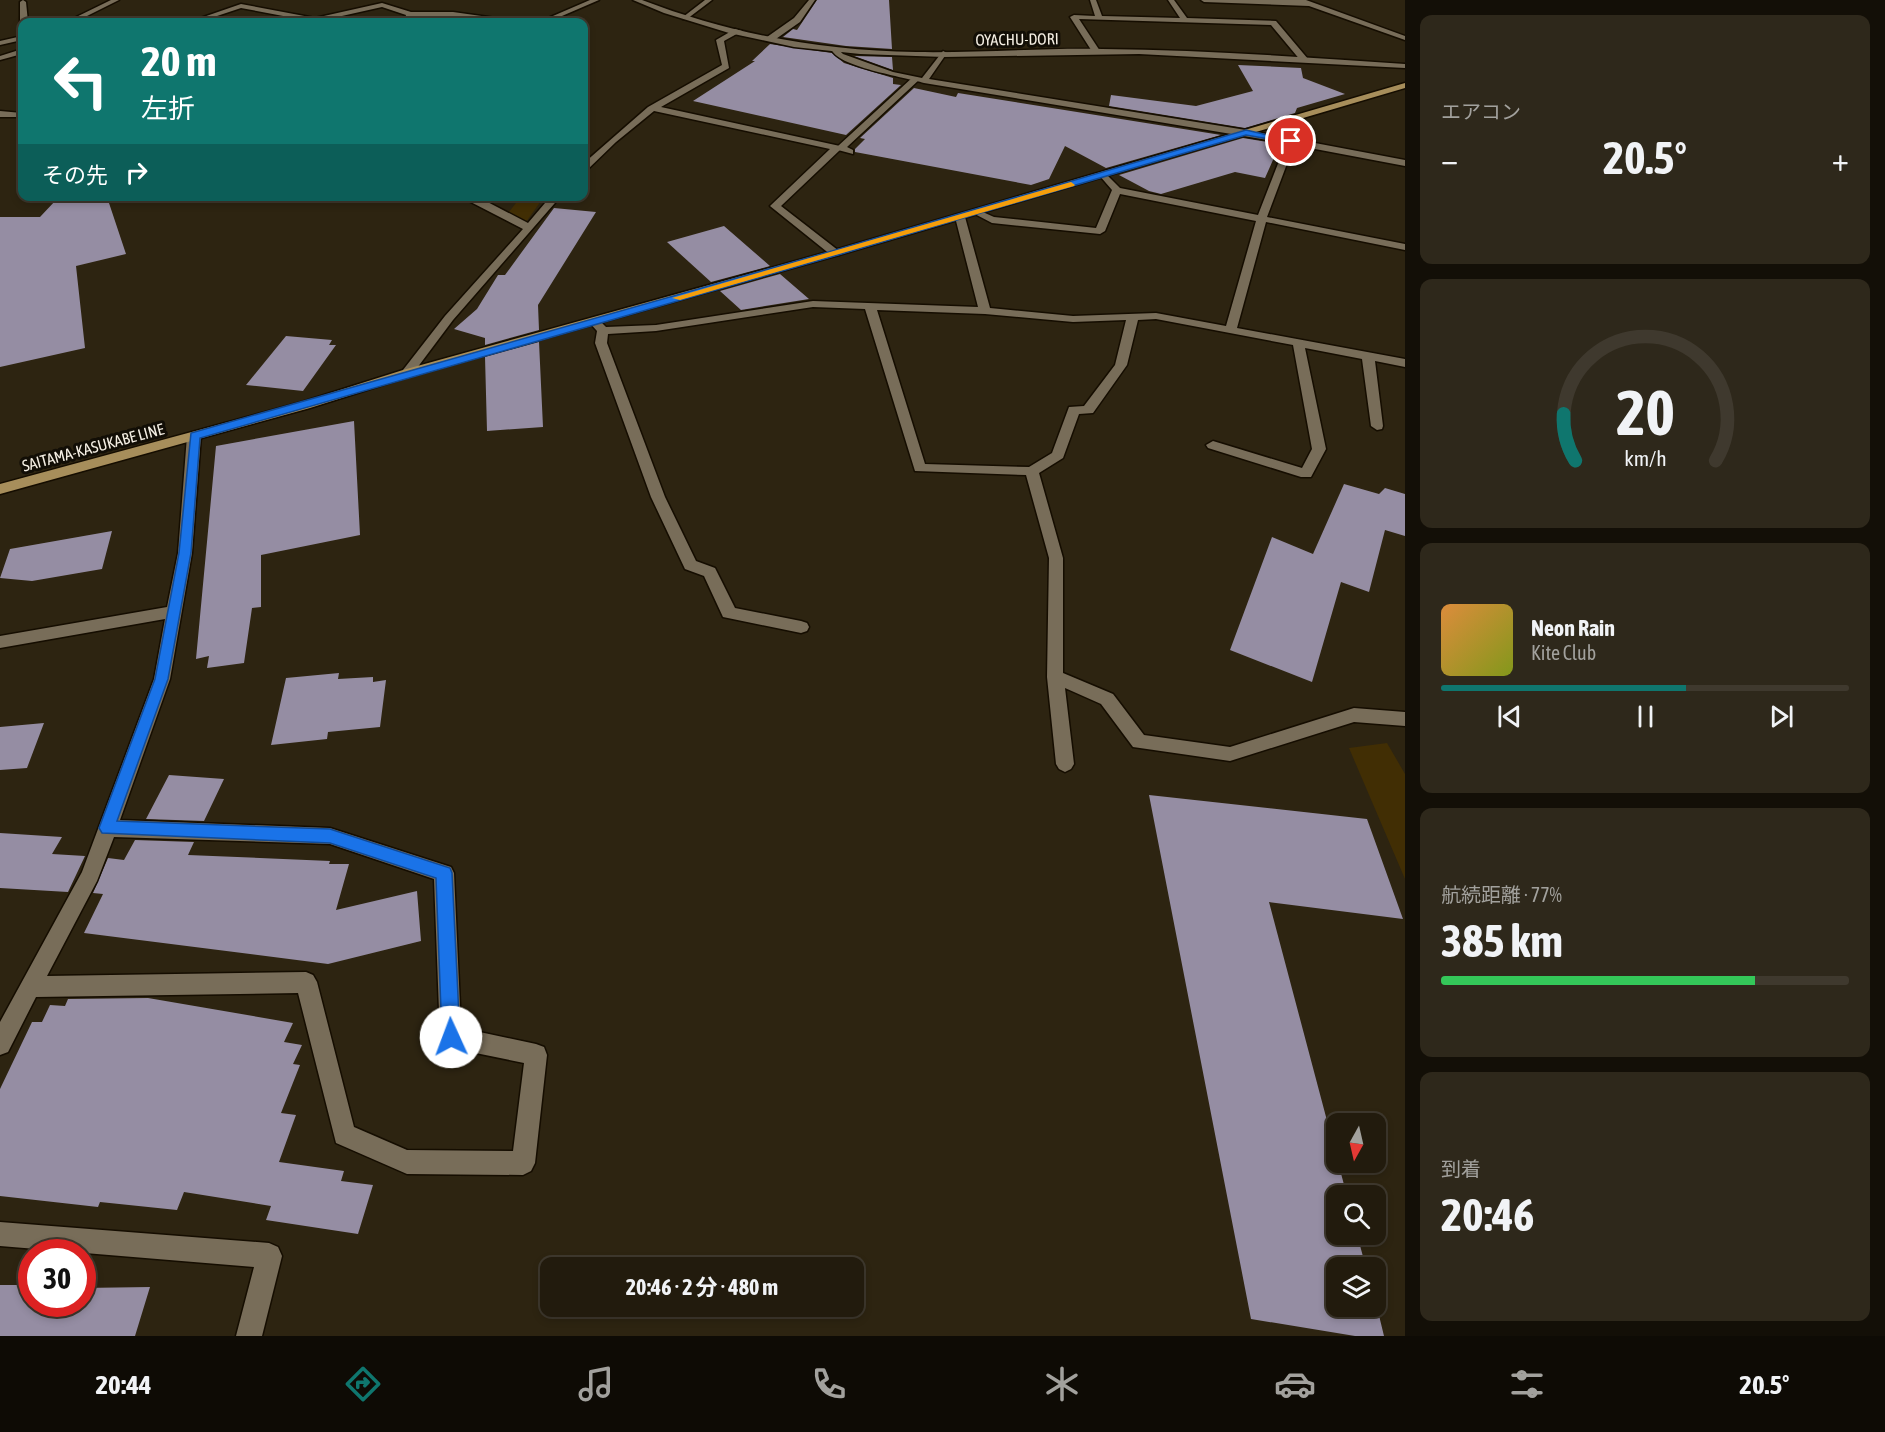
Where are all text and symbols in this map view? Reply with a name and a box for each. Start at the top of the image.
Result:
street label: OYACHU-DORI [975,29,1059,49]
text: 20 m [141,37,216,85]
icon: left [42,42,120,120]
text: 左折 [141,93,195,124]
text: エアコン [1441,100,1521,123]
pin [1265,115,1316,166]
icon: arrive [1274,124,1307,157]
text: 20.5° [1603,132,1687,184]
text: − [1441,140,1458,178]
text: + [1832,140,1849,178]
icon: right [120,156,153,189]
text: その先 [42,162,108,188]
text: 20 [1616,377,1674,448]
street label: SAITAMA-KASUKABE LINE [20,419,166,475]
text: km/h [1624,446,1666,471]
text: Neon Rain [1531,615,1615,641]
text: Kite Club [1531,641,1596,664]
icon: previous [1493,700,1526,733]
icon: pause [1629,700,1662,733]
icon: next [1765,700,1798,733]
text: 航続距離 · 77% [1441,883,1562,906]
text: 385 km [1441,915,1563,967]
position arrow [419,1005,483,1069]
north arrow [1326,1113,1386,1173]
map controls [1326,1113,1386,1317]
text: 到着 [1441,1157,1481,1180]
button: search [1326,1185,1386,1245]
text: 20:46 [1441,1189,1535,1241]
speed limit sign: 30 [18,1239,96,1317]
button: layers [1326,1257,1386,1317]
text: 20:46 · 2 分 · 480 m [626,1274,778,1300]
icon: directions [342,1363,384,1405]
icon: music [575,1363,617,1405]
icon: phone [808,1363,850,1405]
icon: climate [1041,1363,1083,1405]
icon: car [1274,1363,1316,1405]
icon: filters [1506,1363,1548,1405]
text: 20:44 [95,1369,152,1400]
text: 20.5° [1739,1369,1790,1400]

